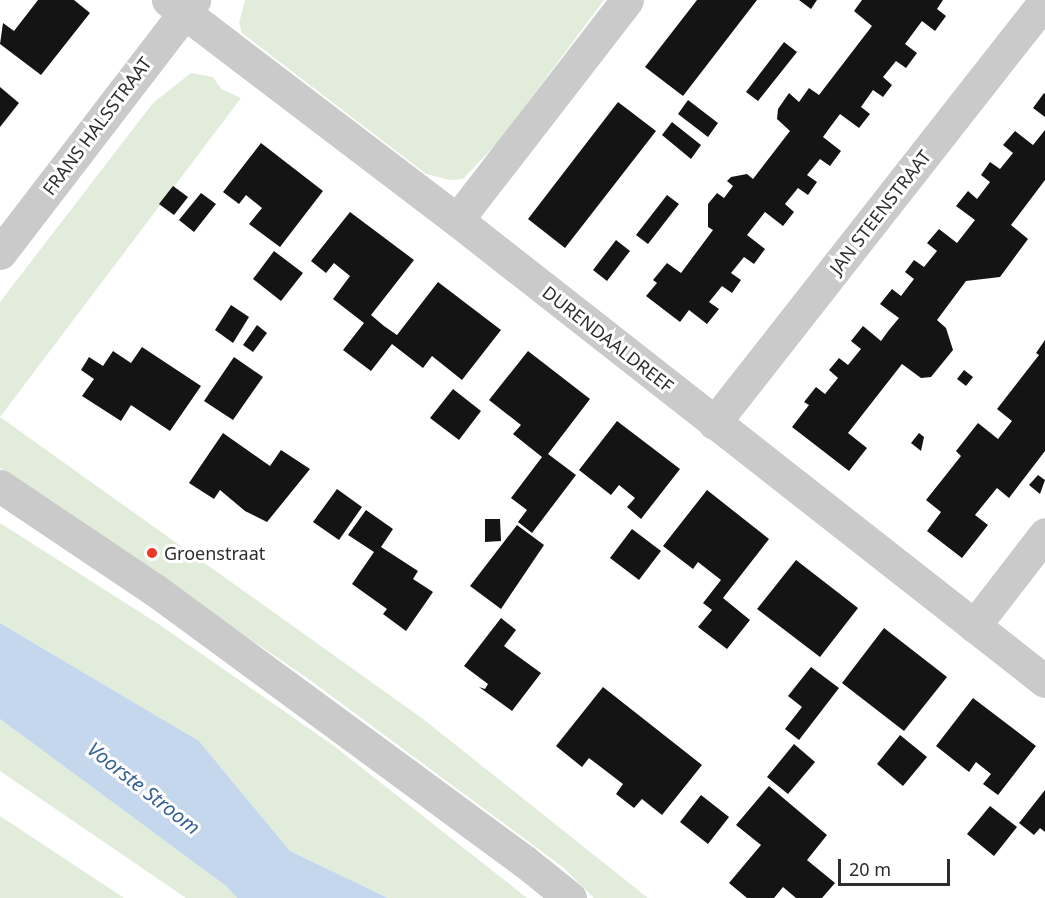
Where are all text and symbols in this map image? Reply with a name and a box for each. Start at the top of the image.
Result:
street label: FRANS HALSSTRAAT [38,53,156,199]
street label: JAN STEENSTRAAT [825,146,935,278]
street label: DURENDAALDREEF [538,281,678,397]
place label: Groenstraat [164,542,265,564]
marker: Groenstraat [145,546,159,560]
water label: Voorste Stroom [83,737,205,839]
scale bar [841,847,954,885]
text: 20 m [849,857,891,881]

